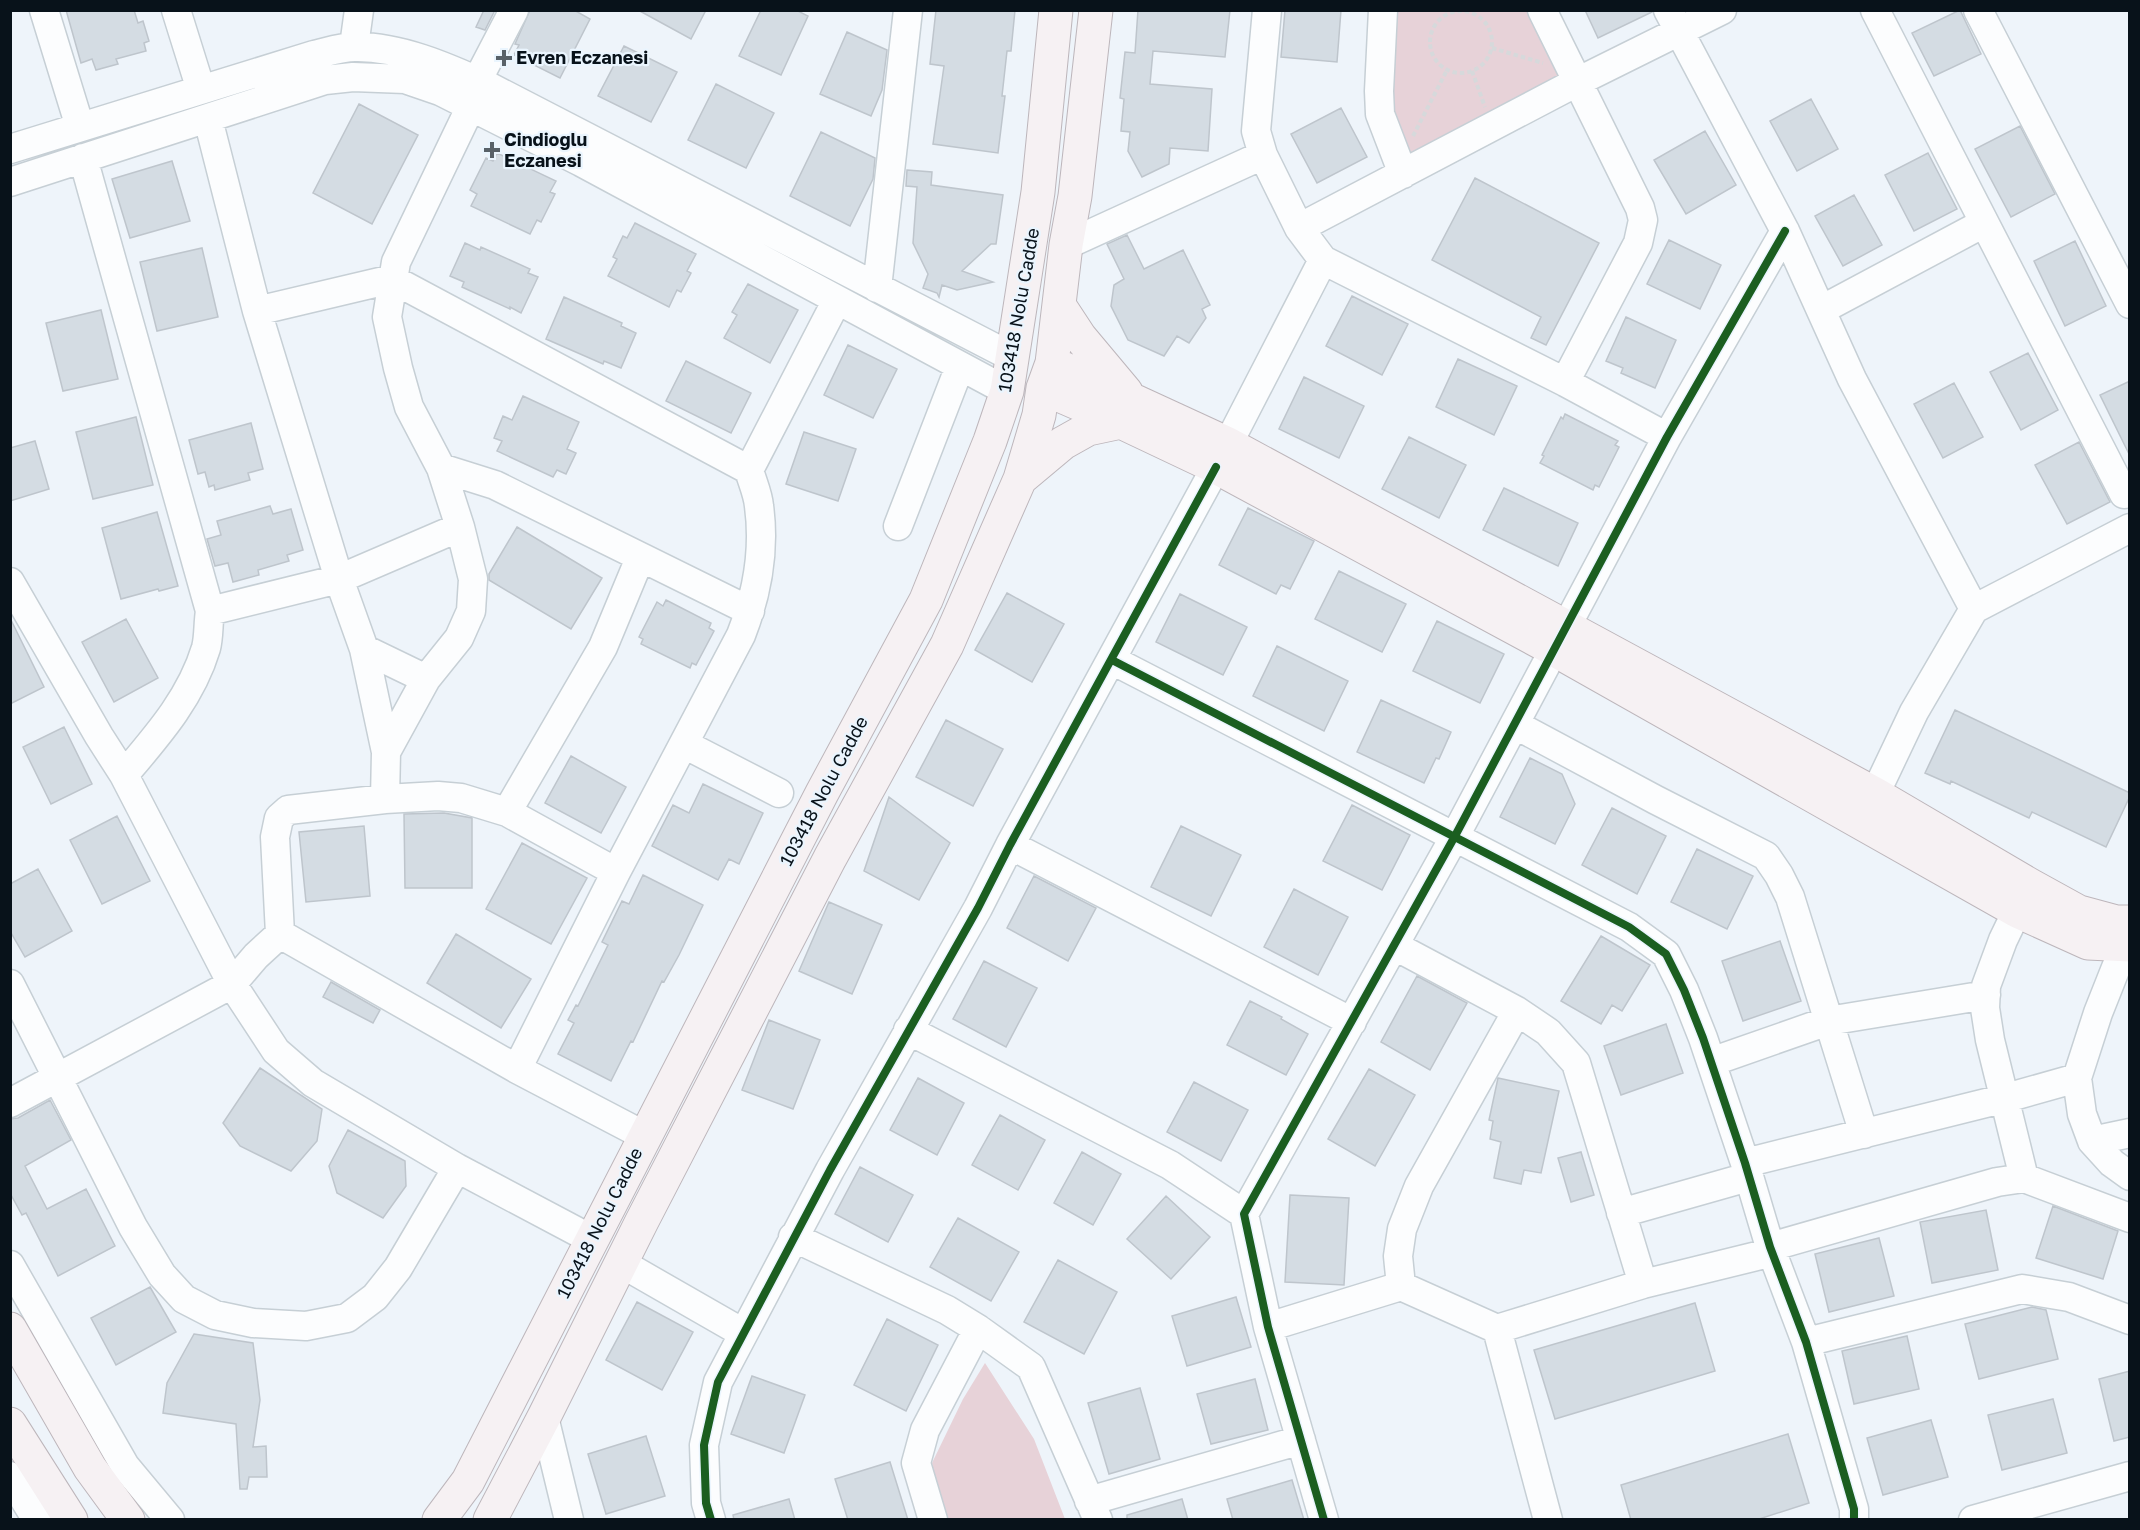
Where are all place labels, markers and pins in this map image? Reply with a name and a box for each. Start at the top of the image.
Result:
place label: Evren Eczanesi [516,46,648,68]
marker: Evren Eczanesi [497,51,511,65]
place label: Cindioğlu Eczanesi [504,128,587,171]
marker: Cindioğlu Eczanesi [485,143,499,157]

